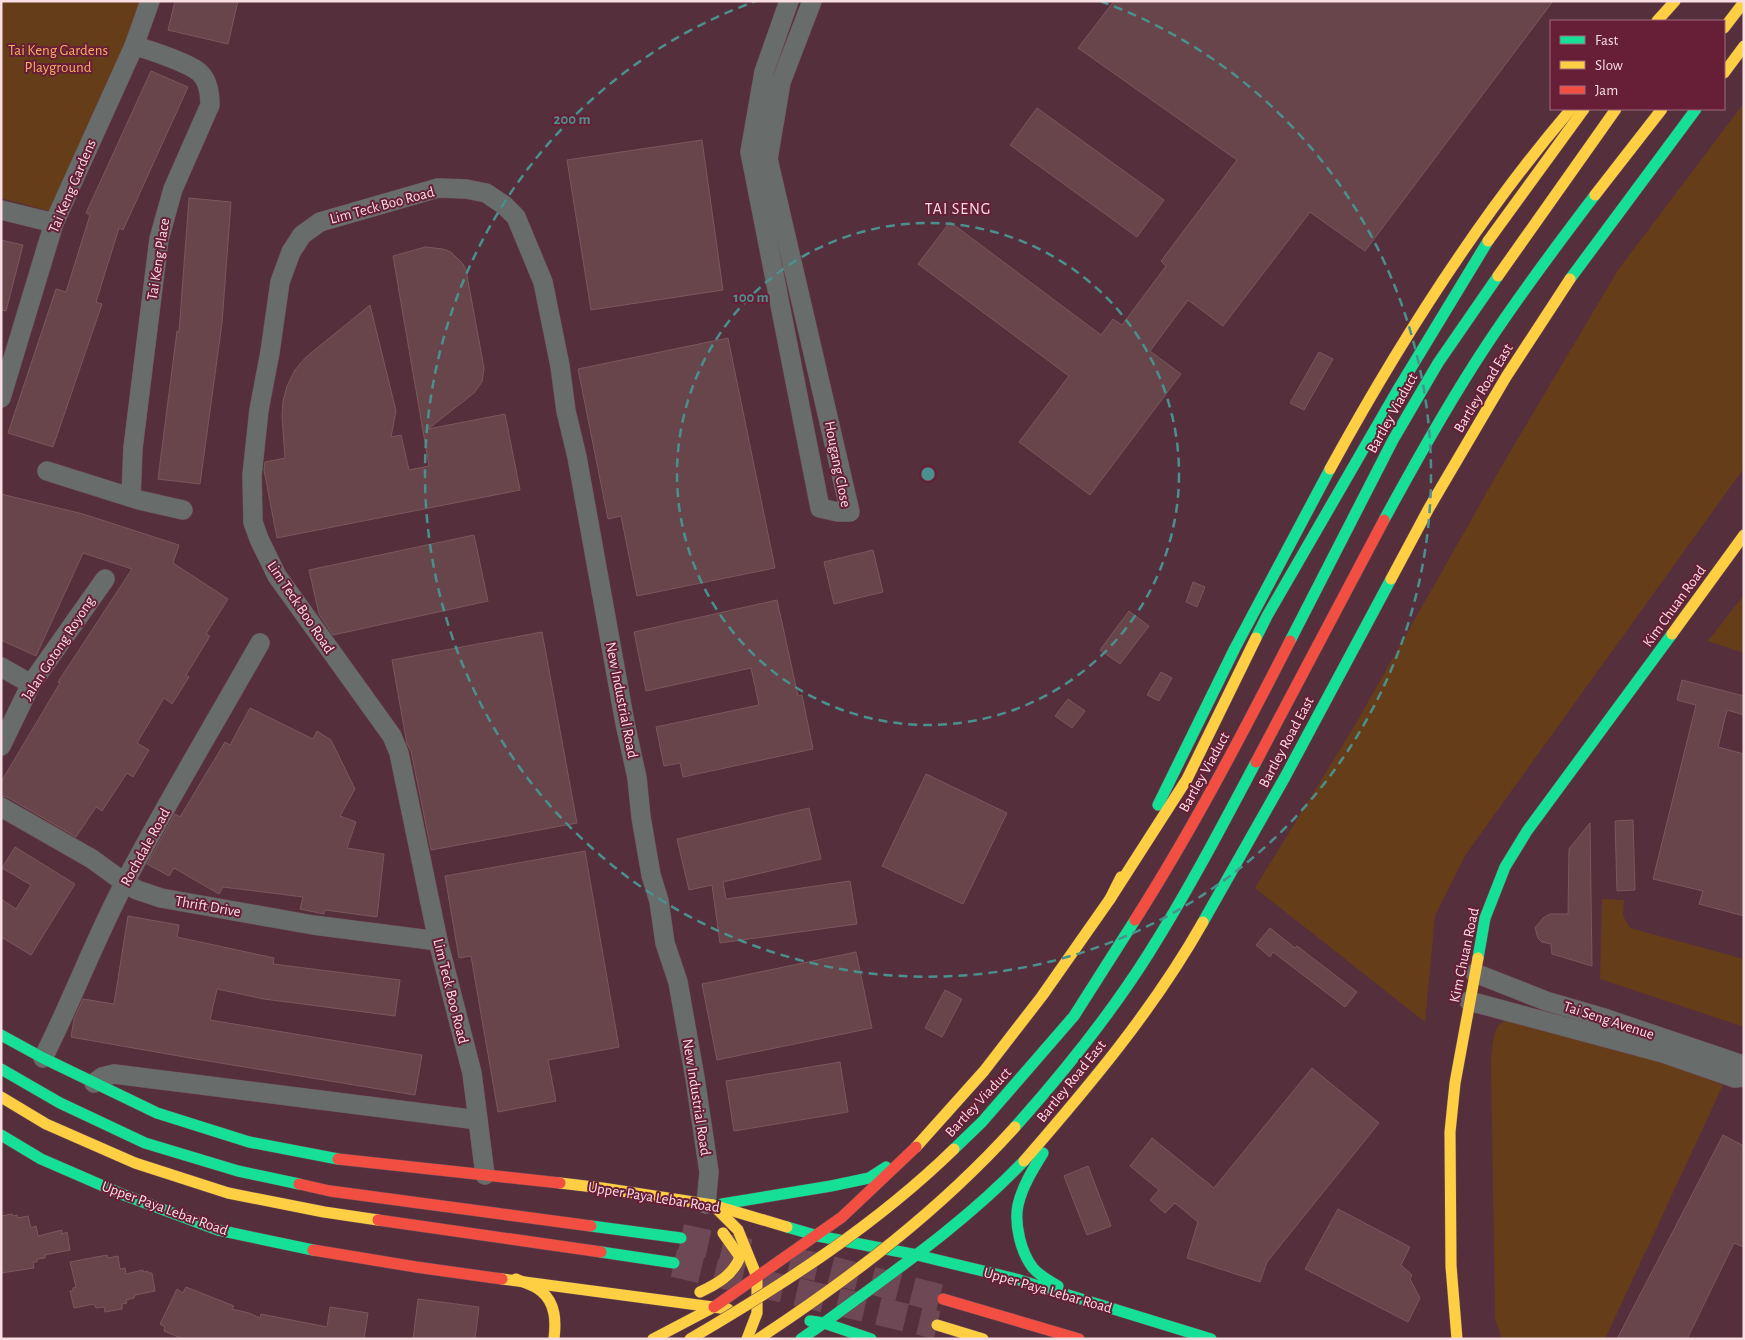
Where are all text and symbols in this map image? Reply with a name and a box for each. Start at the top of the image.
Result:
legend [1550,20,1725,110]
text: Fast [1595,33,1619,48]
park label: Tai Keng Gardens Playground [8,43,108,75]
text: Slow [1595,58,1623,73]
text: Jam [1595,83,1618,98]
text: 200 m [553,112,591,127]
street label: Tai Keng Gardens [46,137,99,235]
street label: Lim Teck Boo Road [328,184,436,227]
district label: TAI SENG [925,201,991,217]
street label: Tai Keng Place [145,217,172,301]
text: 100 m [733,290,769,305]
street label: Bartley Road East [1451,341,1516,435]
street label: Bartley Viaduct [1364,371,1421,456]
street label: Hougang Close [822,420,853,509]
centre of rings [919,465,937,483]
street label: Lim Teck Boo Road [264,558,337,656]
street label: Kim Chuan Road [1640,563,1709,650]
street label: Jalan Gotong Royong [19,593,98,703]
street label: New Industrial Road [603,641,640,760]
street label: Bartley Road East [1256,694,1317,790]
street label: Bartley Viaduct [1176,730,1233,815]
street label: Rochdale Road [118,806,173,889]
street label: Thrift Drive [174,893,242,920]
street label: Kim Chuan Road [1447,906,1482,1004]
street label: Lim Teck Boo Road [430,937,471,1045]
street label: Tai Seng Avenue [1562,999,1656,1042]
street label: Bartley Road East [1034,1037,1109,1125]
street label: New Industrial Road [680,1038,713,1157]
street label: Bartley Viaduct [943,1065,1014,1140]
street label: Upper Paya Lebar Road [100,1179,230,1238]
street label: Upper Paya Lebar Road [587,1180,721,1215]
street label: Upper Paya Lebar Road [982,1265,1114,1316]

